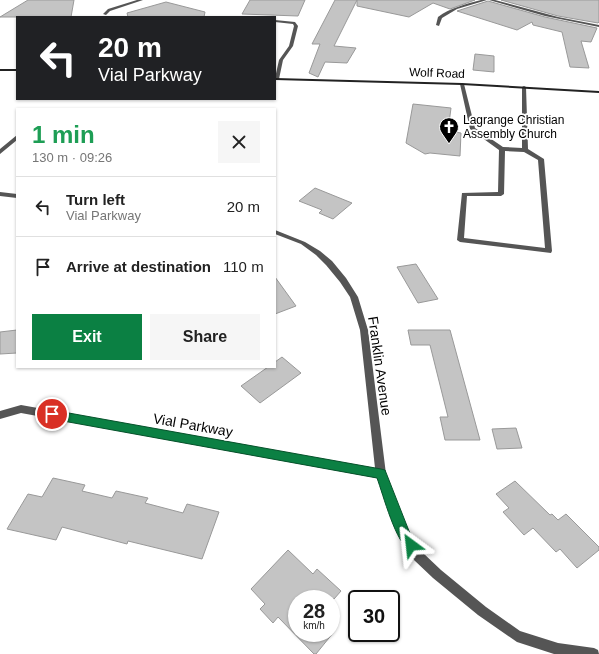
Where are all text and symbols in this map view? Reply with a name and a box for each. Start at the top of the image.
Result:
icon: left [32,32,84,84]
text: 20 m [98,32,162,63]
text: Vial Parkway [98,65,202,85]
street label: Wolf Road [409,65,465,81]
place label: Lagrange Christian Assembly Church [463,113,564,141]
church icon: Lagrange Christian Assembly Church [438,116,460,144]
text: 1 min [32,121,95,148]
button: close [218,121,260,163]
text: 130 m · 09:26 [32,150,112,165]
text: Turn left [66,191,125,208]
icon: left [32,196,54,218]
text: 20 m [227,198,260,215]
text: Vial Parkway [66,208,141,223]
icon: arrive [32,256,54,278]
text: Arrive at destination [66,258,211,275]
text: 110 m [223,258,264,275]
button: Exit [32,314,142,360]
button: Share [150,314,260,360]
street label: Franklin Avenue [365,315,395,417]
pin [35,397,69,431]
icon: arrive [41,403,63,425]
street label: Vial Parkway [152,410,234,440]
position arrow [390,524,432,566]
speed limit sign: 30 [348,590,400,642]
text: 28 [303,600,325,622]
text: km/h [303,620,325,631]

